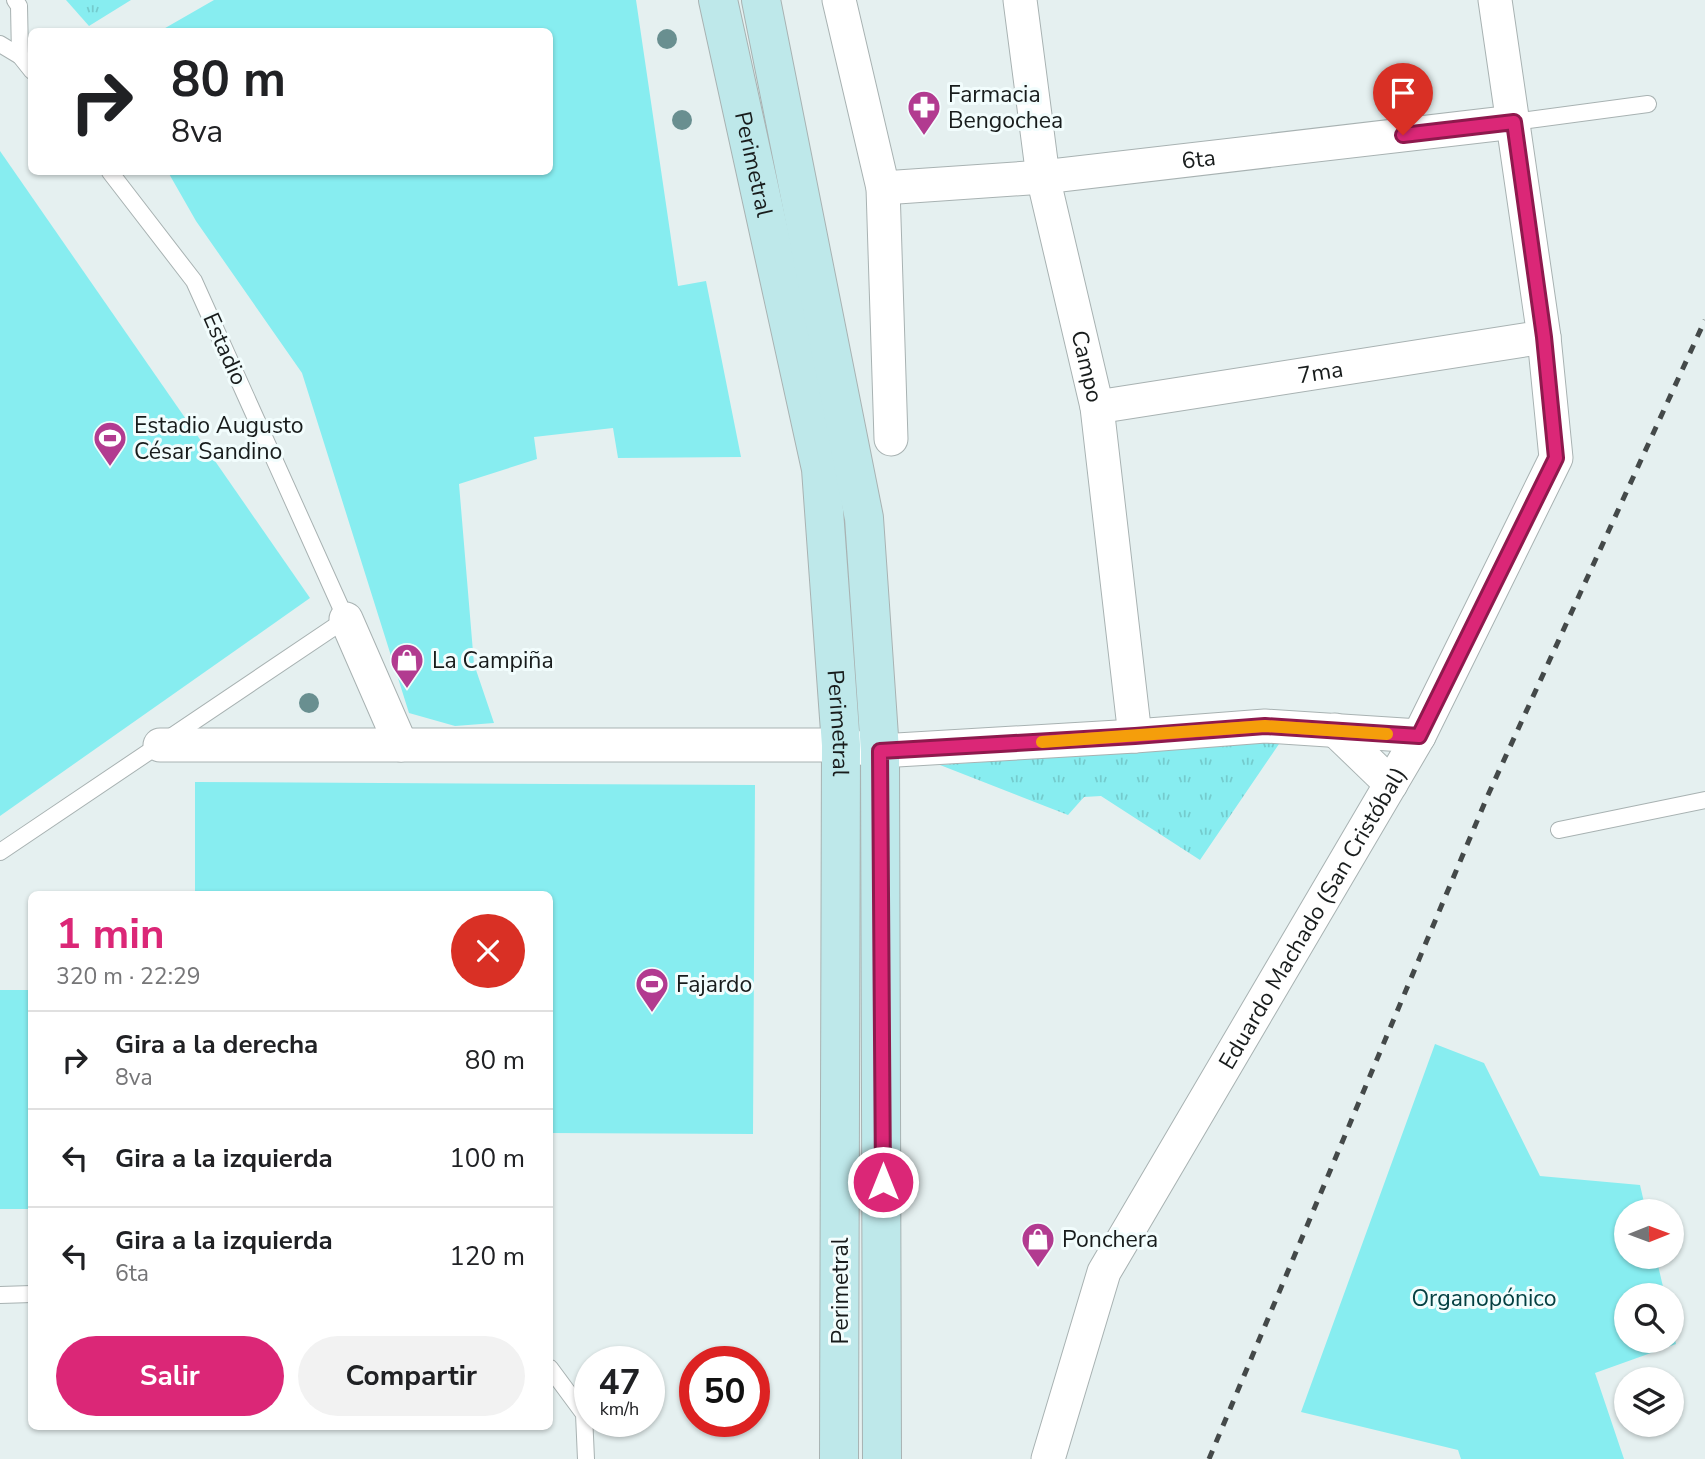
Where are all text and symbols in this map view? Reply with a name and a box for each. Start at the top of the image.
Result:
text: 80 m [171,46,286,113]
icon: right [56,56,147,147]
pin [1373,63,1433,135]
icon: arrive [1384,74,1422,112]
place label: Farmacia Bengochea [948,79,1063,136]
pharmacy icon: Farmacia Bengochea [905,88,943,137]
street label: Perimetral [727,109,781,220]
text: 8va [171,110,223,153]
street label: 6ta [1180,141,1217,176]
street label: Estadio [195,308,255,390]
street label: Campo [1064,327,1111,406]
street label: 7ma [1295,353,1345,391]
place label: Estadio Augusto César Sandino [134,410,304,467]
sports icon: Estadio Augusto César Sandino [91,419,129,468]
shop icon: La Campiña [388,641,426,690]
place label: La Campiña [432,645,554,676]
street label: Perimetral [820,669,857,777]
street label: Eduardo Machado (San Cristóbal) [1211,761,1413,1075]
text: 1 min [56,906,165,963]
button: close [451,914,525,988]
text: 320 m · 22:29 [56,961,201,992]
sports icon: Fajardo [633,965,671,1014]
place label: Fajardo [676,969,752,1000]
text: Gira a la derecha [115,1027,318,1062]
icon: right [56,1041,94,1079]
text: 80 m [465,1043,525,1078]
text: 8va [115,1062,153,1093]
icon: left [56,1139,94,1177]
text: Gira a la izquierda [115,1141,333,1176]
text: 100 m [449,1141,525,1176]
position arrow [846,1145,920,1219]
north arrow [1614,1199,1684,1269]
map controls [1614,1199,1684,1437]
shop icon: Ponchera [1019,1220,1057,1269]
text: Gira a la izquierda [115,1223,333,1258]
place label: Ponchera [1062,1224,1158,1255]
icon: left [56,1237,94,1275]
street label: Perimetral [825,1237,856,1344]
text: 120 m [449,1239,525,1274]
text: 6ta [115,1258,149,1289]
park label: Organopónico [1411,1283,1557,1314]
button: search [1614,1283,1684,1353]
button: Salir [56,1336,284,1416]
button: Compartir [298,1336,525,1416]
speed limit sign: 50 [679,1346,770,1437]
text: 47 [598,1359,641,1406]
button: layers [1614,1367,1684,1437]
text: km/h [600,1397,639,1421]

